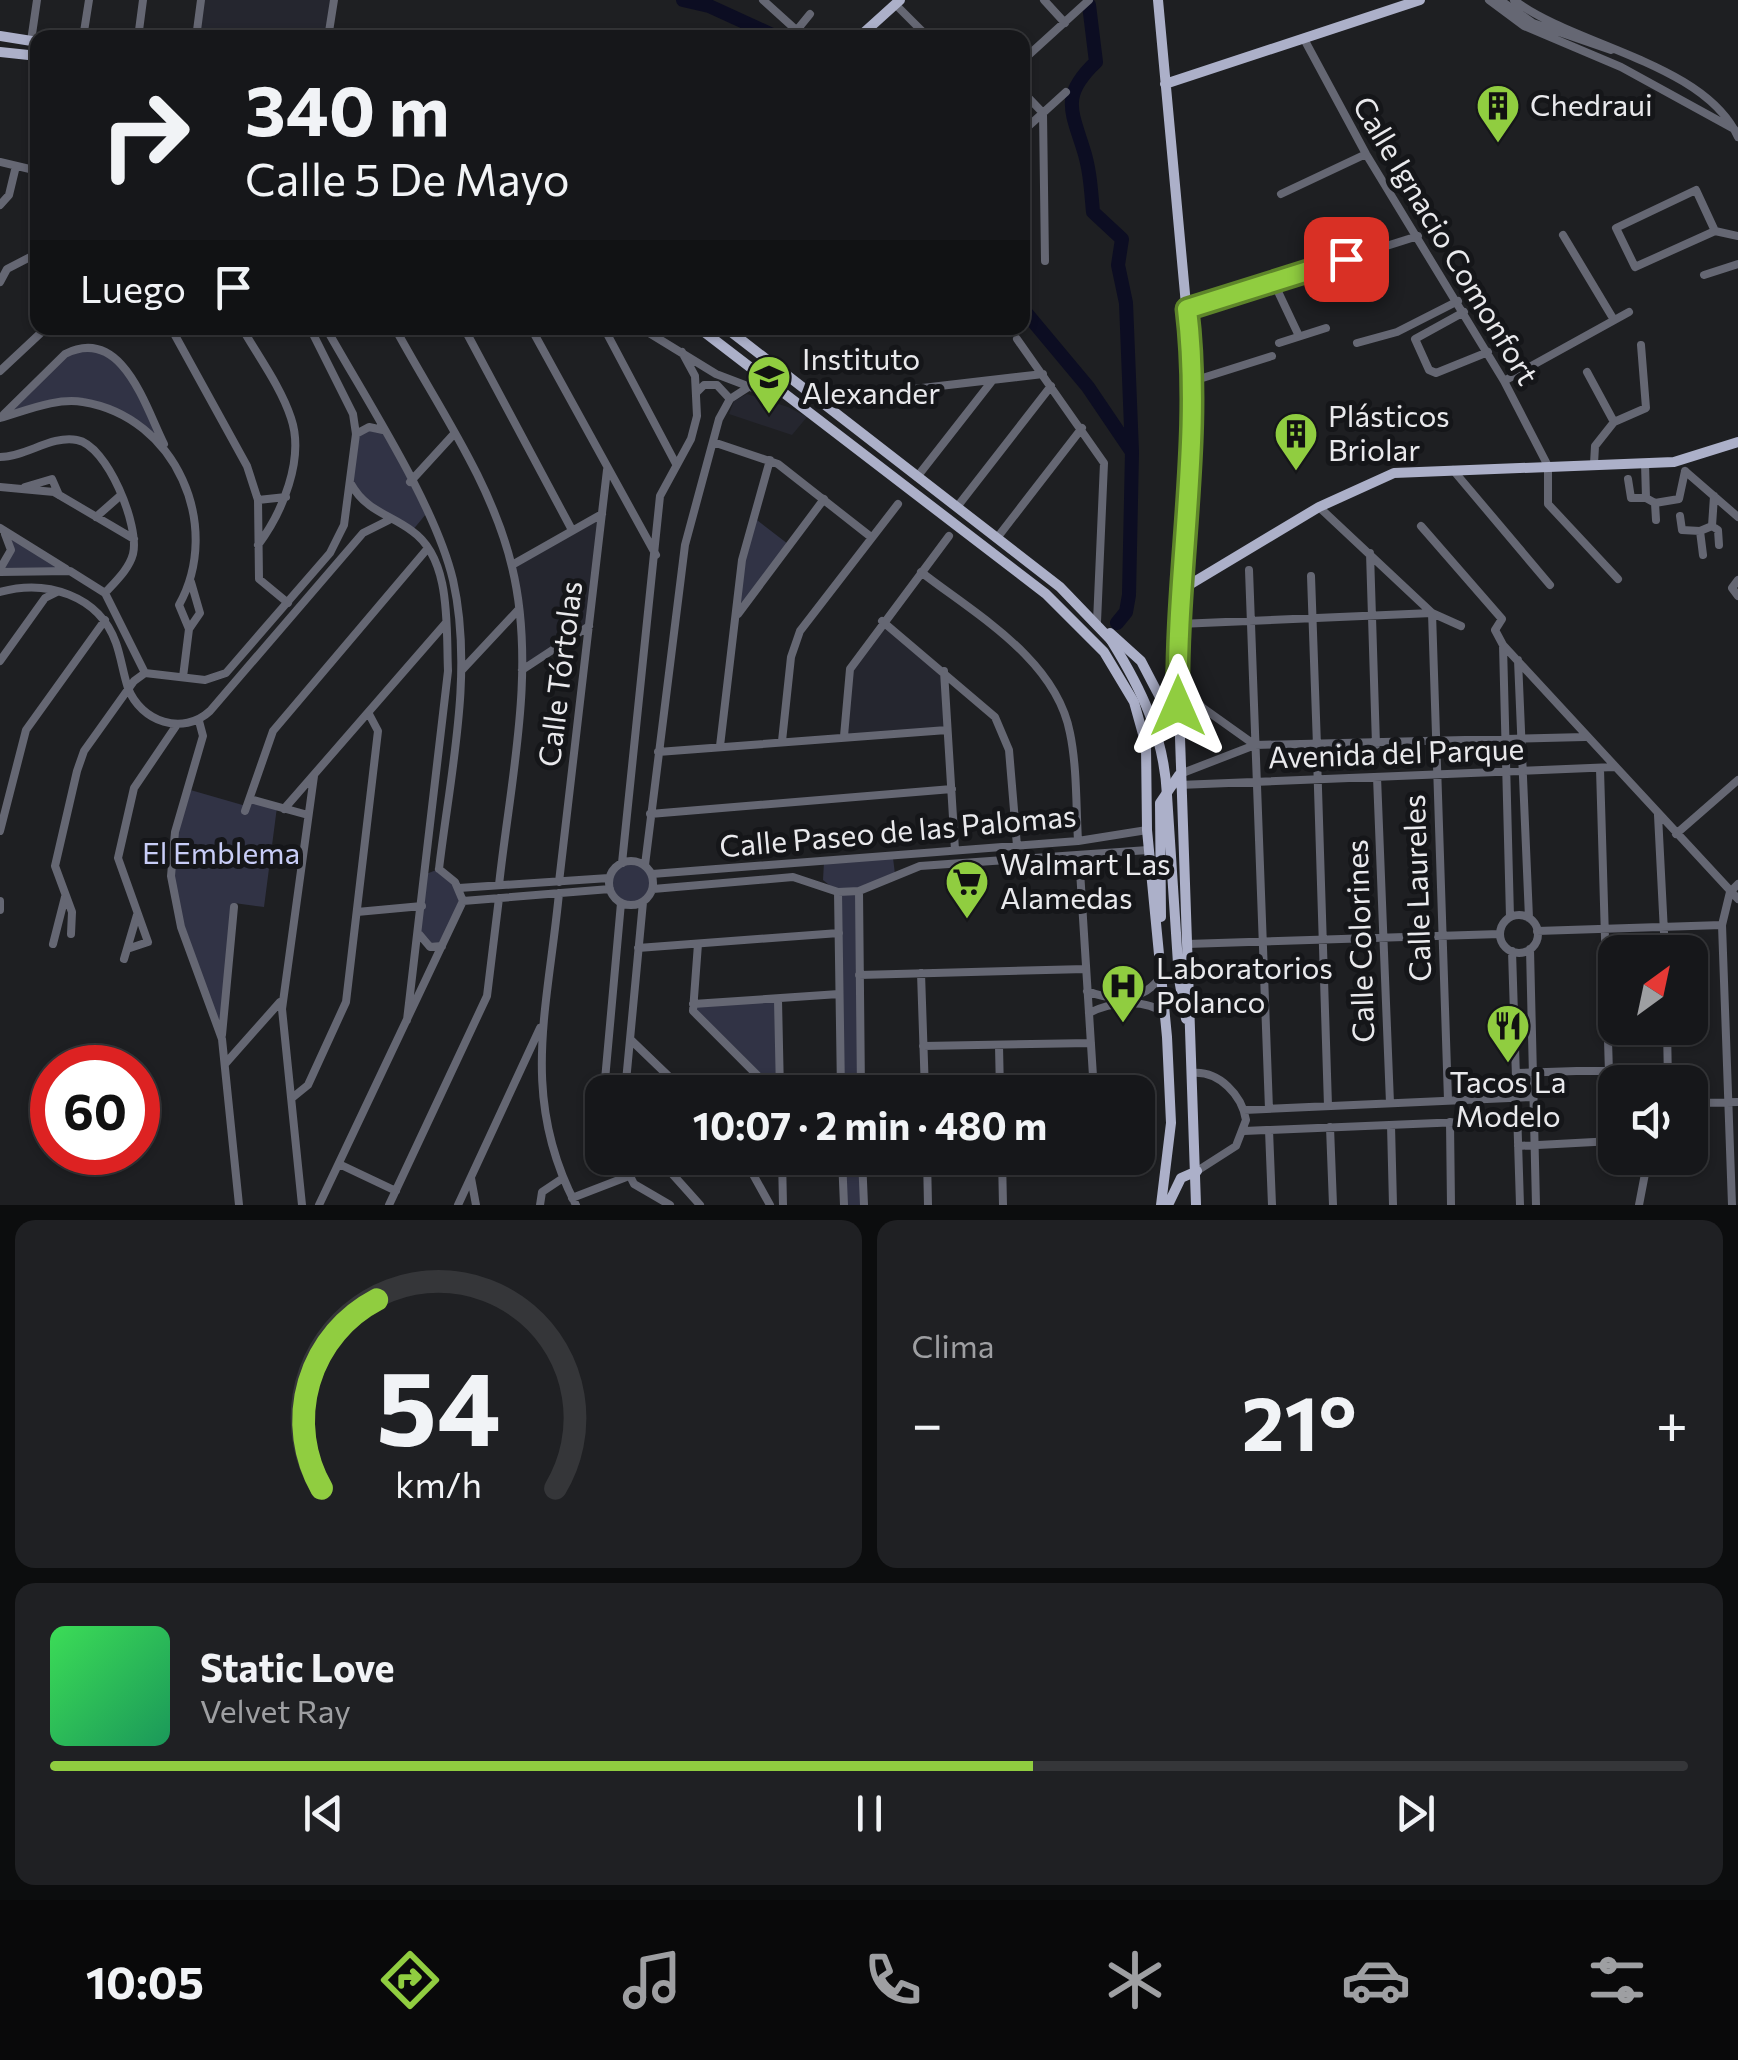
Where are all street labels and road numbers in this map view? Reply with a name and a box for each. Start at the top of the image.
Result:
street label: Calle Ignacio Comonfort [1346,89,1548,391]
street label: Calle Tórtolas [529,579,588,769]
street label: Avenida del Parque [1267,729,1525,774]
street label: Calle Laureles [1394,794,1437,982]
street label: Calle Paseo de las Palomas [718,795,1078,864]
street label: Calle Colorines [1336,839,1381,1043]

